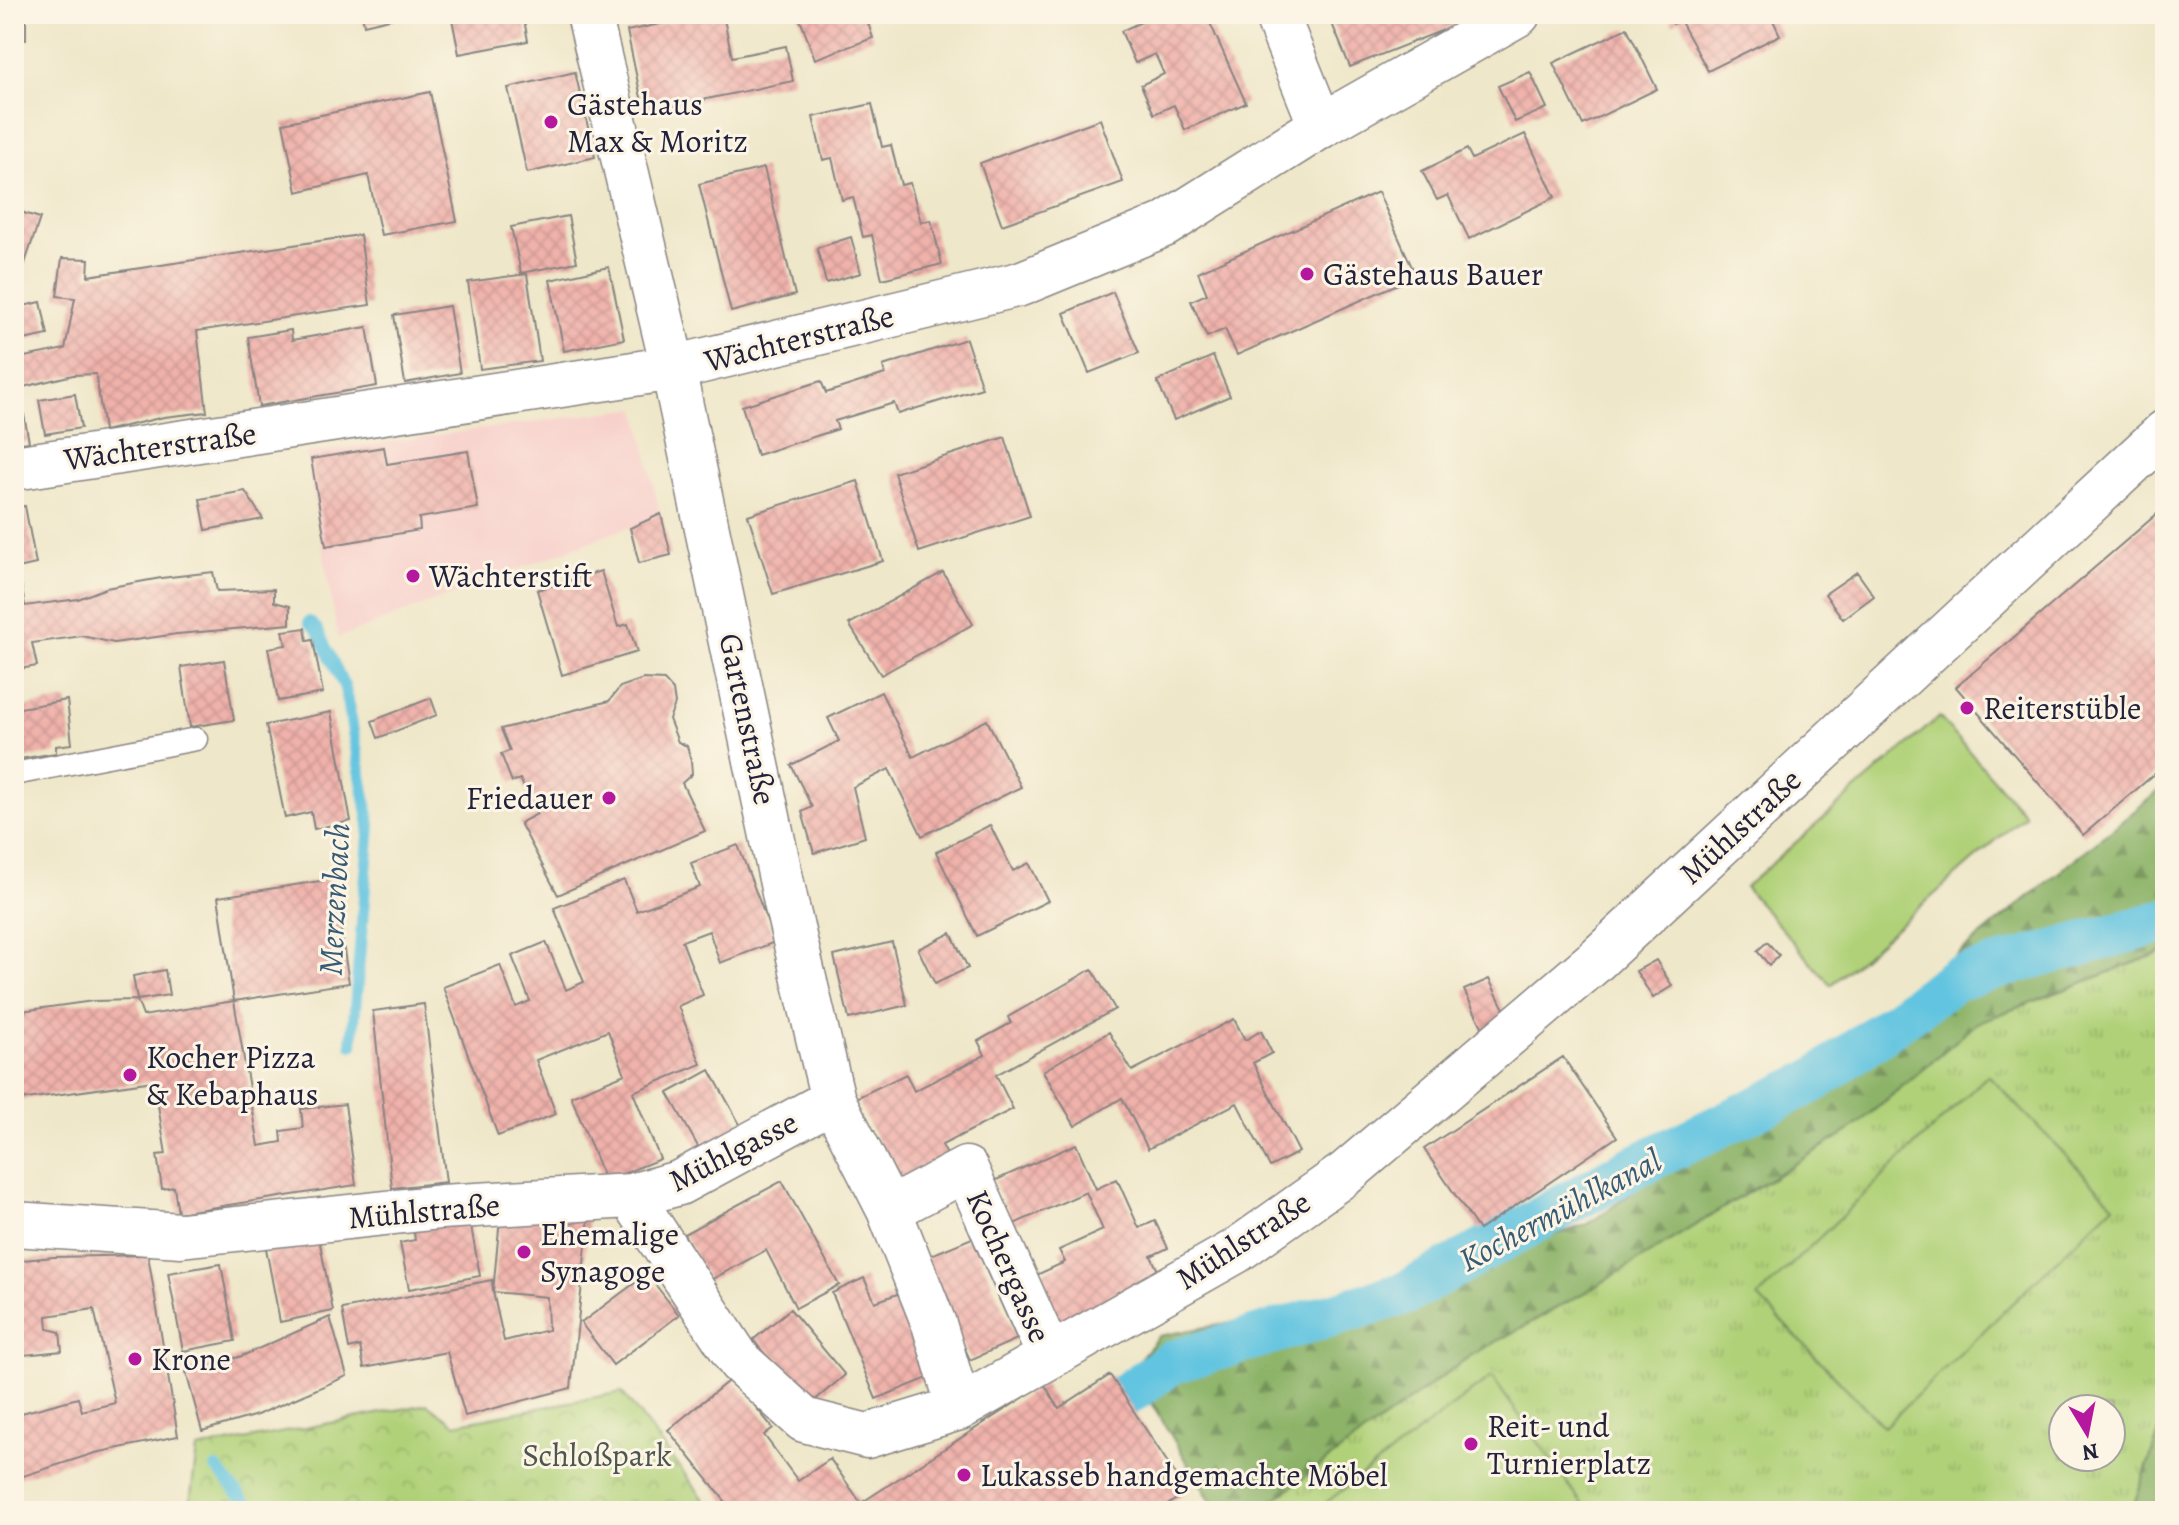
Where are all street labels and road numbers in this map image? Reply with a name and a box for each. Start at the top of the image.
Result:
street label: Wächterstraße [699,293,898,383]
street label: Wächterstraße [60,411,259,481]
street label: Gartenstraße [708,629,788,809]
street label: Mühlstraße [1669,758,1811,894]
street label: Mühlgasse [661,1100,805,1202]
street label: Mühlstraße [1167,1180,1319,1300]
street label: Mühlstraße [346,1182,502,1240]
street label: Kochergasse [956,1183,1062,1349]

